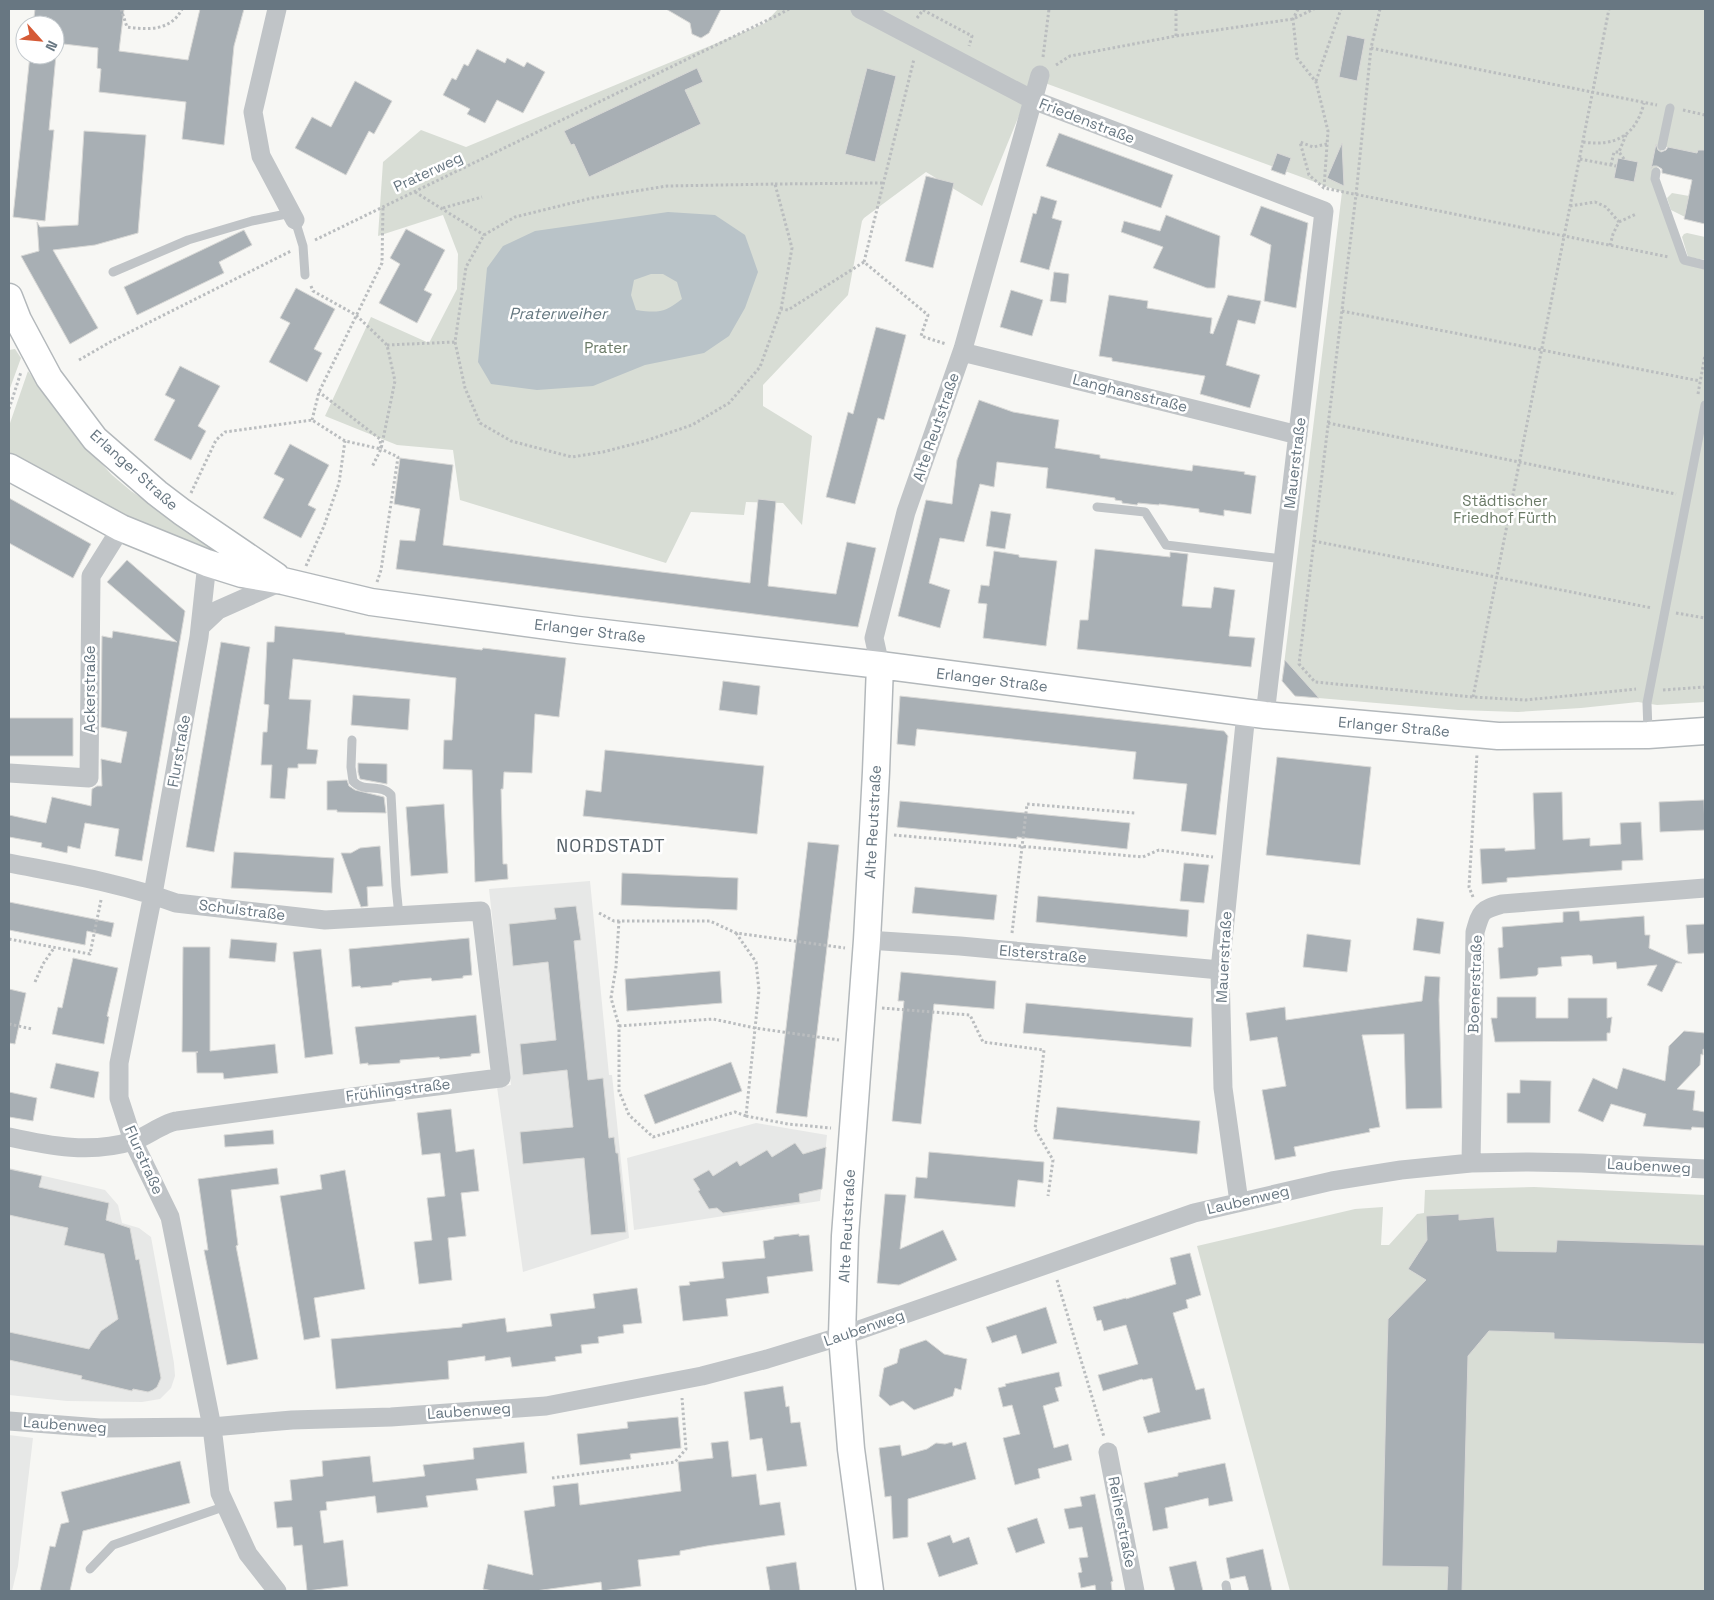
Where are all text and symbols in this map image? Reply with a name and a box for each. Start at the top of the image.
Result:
north arrow [15,15,65,65]
text: N [41,38,62,54]
street label: Friedenstraße [1037,94,1138,148]
street label: Praterweg [390,147,465,196]
water label: Praterweiher [509,303,609,324]
park label: Prater [584,338,628,357]
street label: Langhansstraße [1071,369,1190,416]
street label: Alte Reutstraße [908,370,963,484]
street label: Mauerstraße [1279,416,1310,510]
street label: Erlanger Straße [86,425,182,514]
park label: Städtischer Friedhof Fürth [1453,491,1557,527]
street label: Erlanger Straße [533,614,647,647]
street label: Ackerstraße [80,645,99,733]
street label: Erlanger Straße [935,663,1049,696]
street label: Erlanger Straße [1337,712,1451,741]
street label: Flurstraße [163,713,194,789]
street label: Alte Reutstraße [860,764,885,879]
district label: NORDSTADT [556,834,666,857]
street label: Schulstraße [198,895,287,924]
street label: Mauerstraße [1212,910,1235,1003]
street label: Boenerstraße [1463,934,1486,1034]
street label: Elsterstraße [998,940,1088,967]
street label: Frühlingstraße [345,1074,451,1105]
street label: Flurstraße [121,1122,168,1197]
street label: Laubenweg [1607,1154,1691,1177]
street label: Alte Reutstraße [834,1168,859,1283]
street label: Laubenweg [1205,1181,1291,1218]
street label: Laubenweg [821,1305,907,1350]
street label: Laubenweg [426,1398,511,1423]
street label: Laubenweg [23,1412,108,1437]
street label: Reiherstraße [1104,1475,1141,1569]

